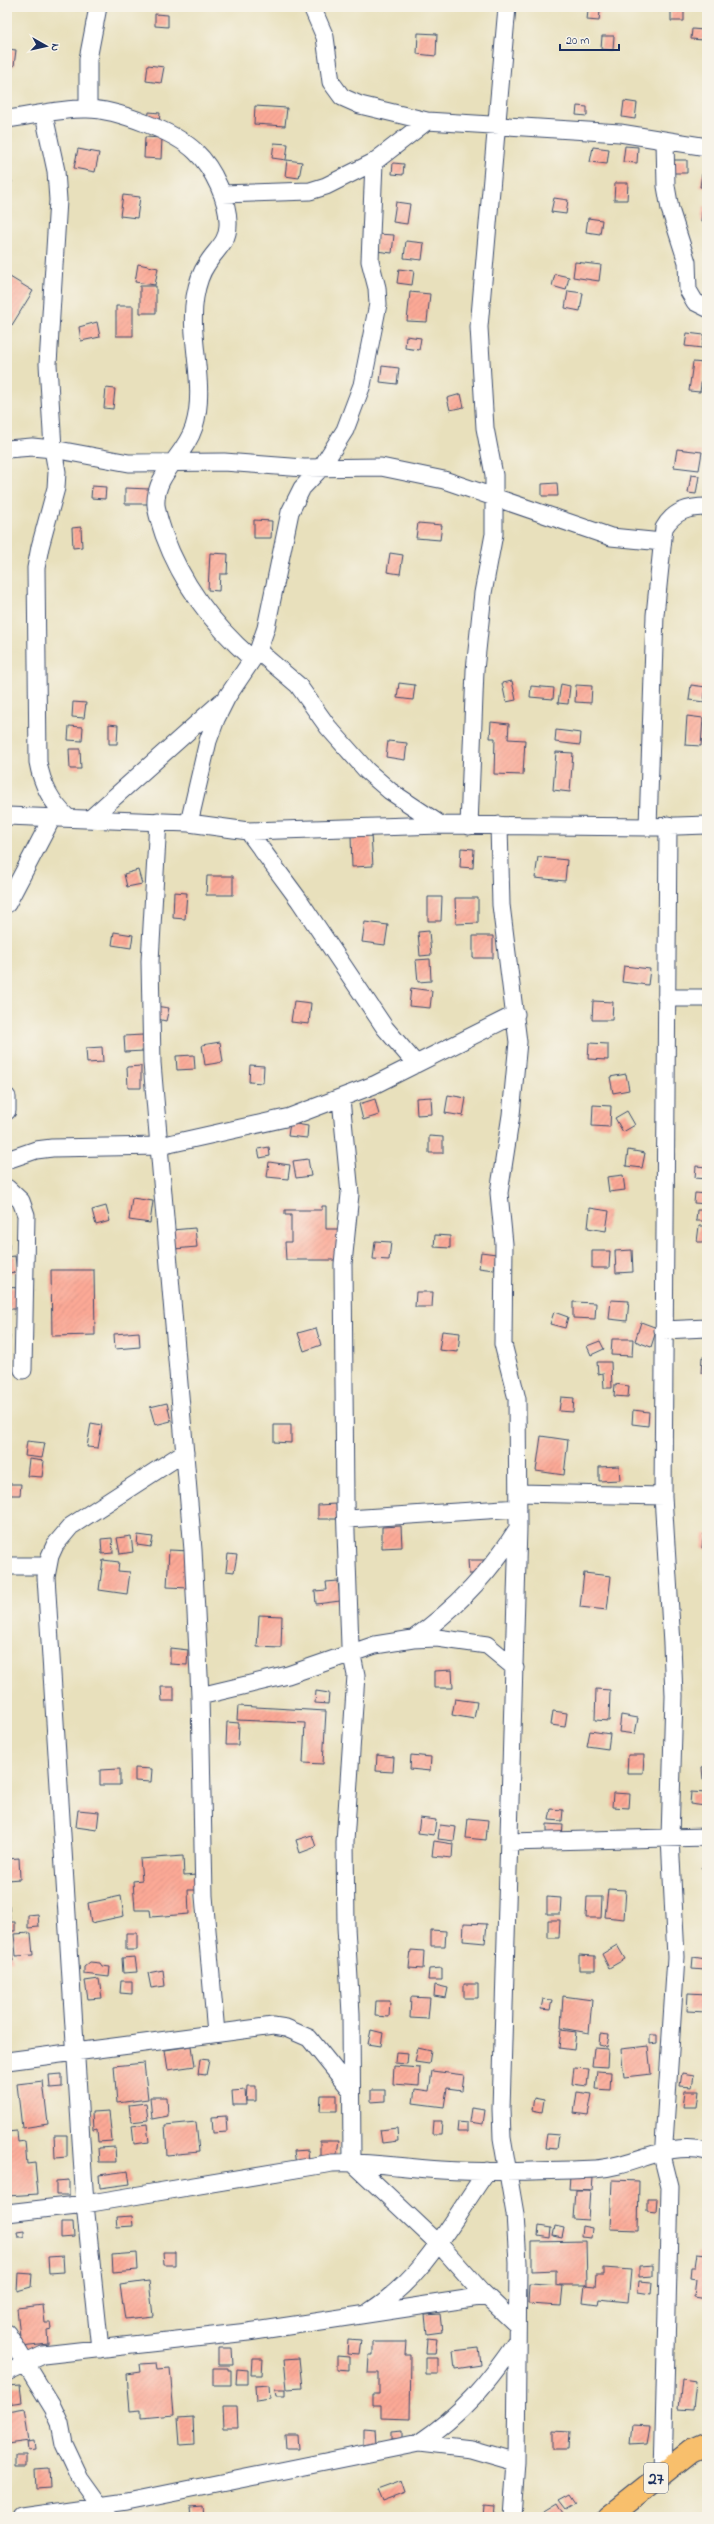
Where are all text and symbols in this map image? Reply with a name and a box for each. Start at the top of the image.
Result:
north arrow [26,26,66,66]
scale bar [560,26,619,52]
text: 20 m [566,32,589,50]
text: N [46,42,63,52]
road number: 27 [644,2463,668,2493]

